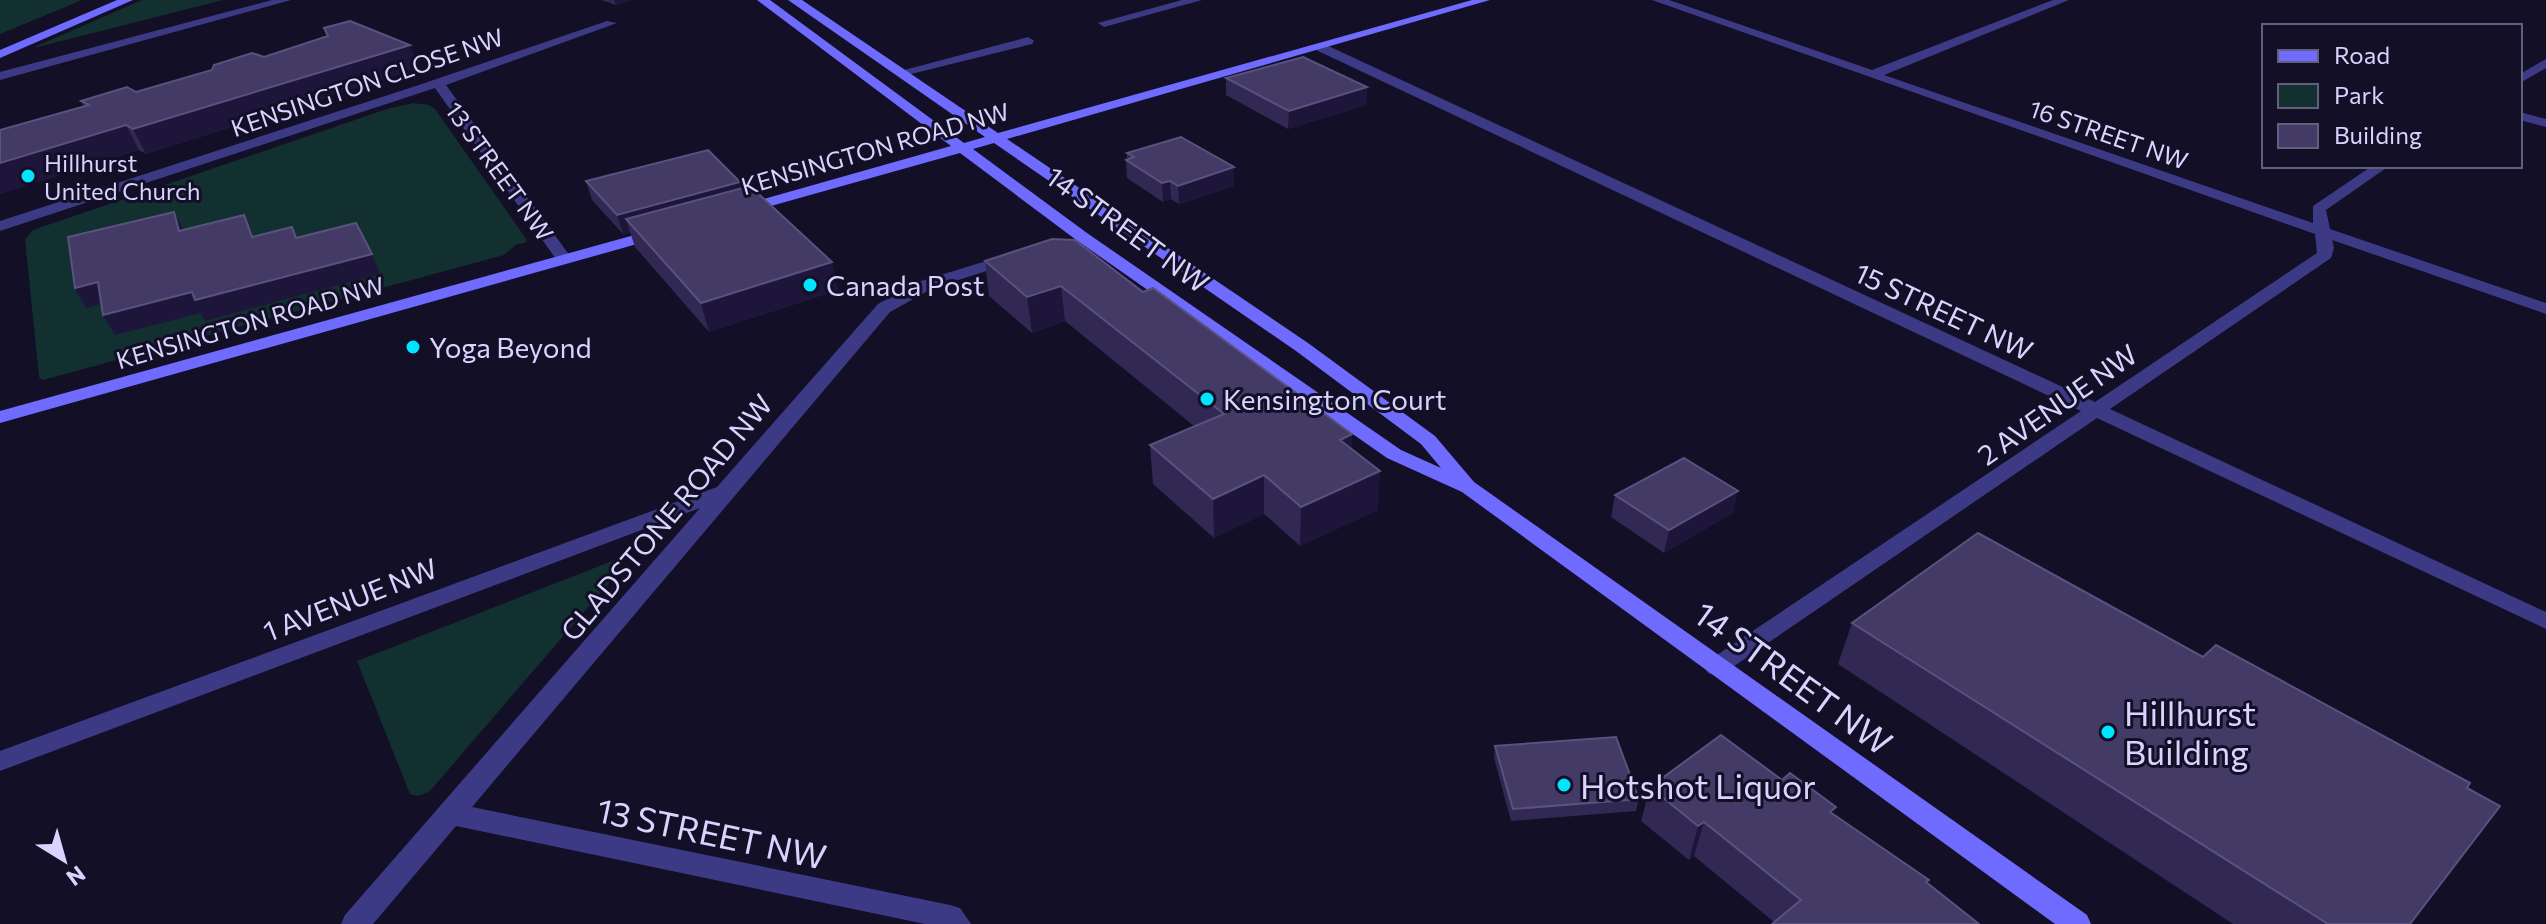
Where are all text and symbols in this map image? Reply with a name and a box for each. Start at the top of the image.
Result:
street label: KENSINGTON CLOSE NW [227,22,507,142]
legend [2262,24,2522,168]
text: Road [2334,40,2390,69]
text: Park [2334,80,2384,109]
street label: 16 STREET NW [2026,93,2192,175]
street label: 13 STREET NW [440,96,560,246]
street label: KENSINGTON ROAD NW [738,96,1012,200]
text: Building [2334,120,2422,149]
place label: Hillhurst United Church [44,148,201,205]
street label: 14 STREET NW [1040,158,1216,300]
marker: Hillhurst United Church [19,167,37,185]
street label: 15 STREET NW [1850,255,2038,367]
place label: Canada Post [826,268,984,302]
street label: KENSINGTON ROAD NW [113,270,387,374]
marker: Canada Post [801,276,819,294]
place label: Yoga Beyond [429,330,592,364]
street label: 2 AVENUE NW [1971,336,2143,472]
marker: Yoga Beyond [404,338,422,356]
place label: Kensington Court [1223,382,1446,416]
street label: GLADSTONE ROAD NW [553,387,779,647]
marker: Kensington Court [1198,390,1216,408]
street label: 1 AVENUE NW [258,550,442,648]
street label: 14 STREET NW [1687,591,1901,763]
place label: Hillhurst Building [2124,691,2256,772]
marker: Hillhurst Building [2099,723,2117,741]
place label: Hotshot Liquor [1580,764,1816,806]
marker: Hotshot Liquor [1555,776,1573,794]
street label: 13 STREET NW [593,787,831,877]
north arrow [24,820,104,900]
text: N [62,861,91,892]

